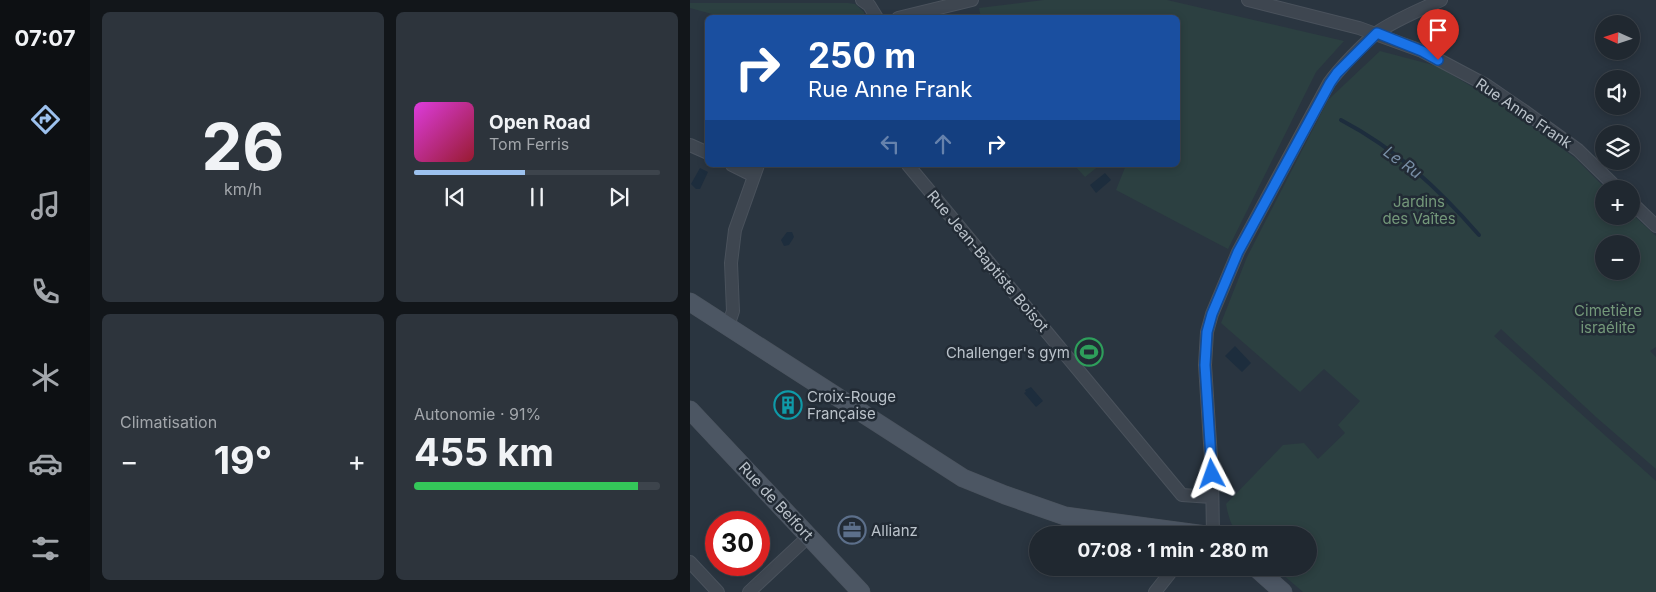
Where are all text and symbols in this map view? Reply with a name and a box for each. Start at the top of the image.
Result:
pin [1417,9,1459,60]
north arrow [1595,15,1640,60]
map controls [1595,15,1640,280]
icon: arrive [1424,16,1452,44]
text: 07:07 [14,25,76,51]
text: 250 m [808,34,916,76]
icon: right [725,35,790,100]
button: sound [1595,70,1640,115]
street label: Rue Anne Frank [1472,74,1576,153]
text: Rue Anne Frank [808,76,972,102]
icon: directions [28,102,63,137]
text: 26 [201,107,285,186]
text: Open Road [489,111,590,134]
button: layers [1595,125,1640,170]
icon: left [876,130,904,158]
icon: ahead [929,130,957,158]
icon: right [982,130,1010,158]
text: Tom Ferris [489,134,569,154]
water label: Le Ru [1380,141,1426,183]
text: km/h [224,179,262,199]
button: + [1595,180,1640,225]
icon: previous [441,183,469,211]
icon: pause [523,183,551,211]
icon: next [605,183,633,211]
street label: Rue Jean-Baptiste Boisot [923,186,1053,336]
icon: music [28,188,63,223]
park label: Jardins des Vaîtes [1382,192,1456,228]
button: − [1595,235,1640,280]
icon: phone [28,274,63,309]
park label: Cimetière israélite [1574,301,1642,337]
sports icon: Challenger's gym [1074,337,1104,367]
place label: Challenger's gym [946,343,1070,362]
icon: climate [28,360,63,395]
place label: Croix-Rouge Française [807,387,896,423]
building icon: Croix-Rouge Française [773,390,803,420]
text: Autonomie · 91% [414,404,541,424]
text: Climatisation [120,412,217,432]
text: 455 km [414,429,554,475]
text: 19° [214,437,272,483]
text: − [120,444,139,478]
text: + [347,444,366,478]
icon: car [28,446,63,481]
position arrow [1185,447,1237,499]
street label: Rue de Belfort [735,458,817,544]
speed limit sign: 30 [705,511,770,576]
office icon: Allianz [837,515,867,545]
place label: Allianz [871,521,918,540]
icon: filters [28,531,63,566]
text: 07:08 · 1 min · 280 m [1077,539,1269,562]

